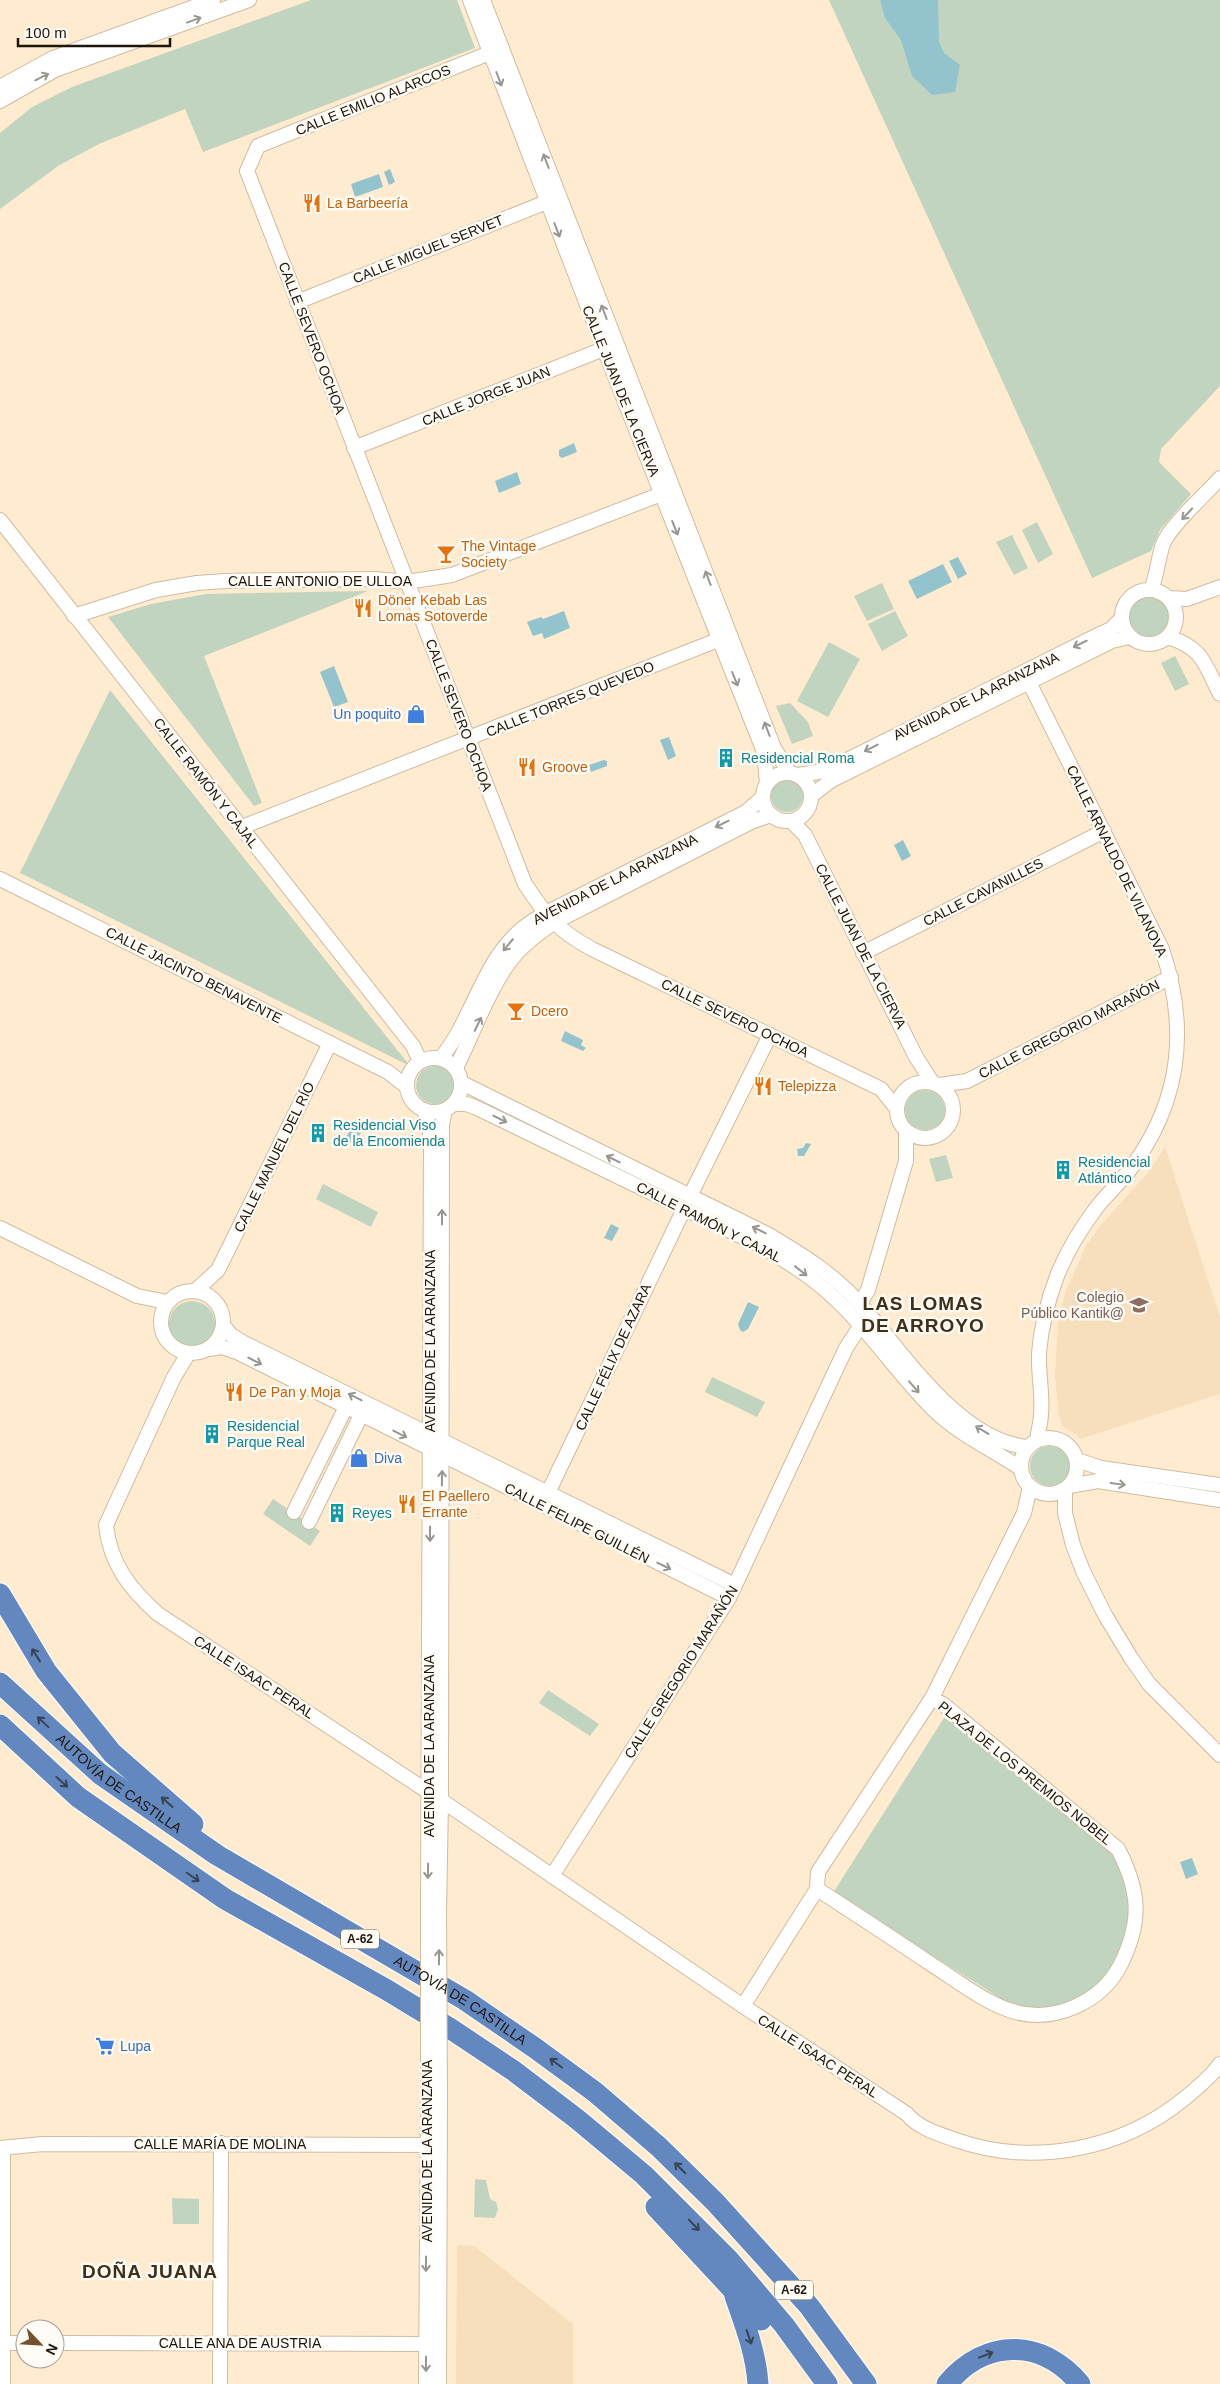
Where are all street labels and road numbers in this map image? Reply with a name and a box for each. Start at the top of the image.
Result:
street label: CALLE EMILIO ALARCOS [293,62,453,138]
street label: CALLE MIGUEL SERVET [350,211,506,287]
street label: CALLE SEVERO OCHOA [276,260,349,417]
street label: CALLE JUAN DE LA CIERVA [579,303,663,479]
street label: CALLE JORGE JUAN [420,363,552,429]
street label: CALLE ANTONIO DE ULLOA [228,573,413,589]
street label: CALLE SEVERO OCHOA [423,637,496,794]
street label: AVENIDA DE LA ARANZANA [890,649,1062,743]
street label: CALLE TORRES QUEVEDO [484,658,657,740]
street label: CALLE RAMÓN Y CAJAL [150,715,262,851]
street label: CALLE ARNALDO DE VILANOVA [1063,763,1171,960]
street label: AVENIDA DE LA ARANZANA [530,830,701,928]
street label: CALLE CAVANILLES [920,855,1046,929]
street label: CALLE JUAN DE LA CIERVA [812,861,910,1032]
street label: CALLE JACINTO BENAVENTE [103,923,285,1027]
street label: CALLE SEVERO OCHOA [659,975,812,1061]
street label: CALLE GREGORIO MARAÑÓN [976,976,1162,1082]
street label: CALLE MANUEL DEL RÍO [231,1079,318,1235]
street label: CALLE RAMÓN Y CAJAL [634,1178,784,1266]
street label: AVENIDA DE LA ARANZANA [422,1249,438,1432]
street label: CALLE FÉLIX DE AZARA [572,1280,654,1433]
street label: CALLE FELIPE GUILLÉN [502,1479,652,1567]
street label: CALLE GREGORIO MARAÑÓN [621,1583,741,1761]
street label: CALLE ISAAC PERAL [191,1632,317,1722]
street label: AVENIDA DE LA ARANZANA [421,1654,437,1837]
street label: PLAZA DE LOS PREMIOS NOBEL [935,1698,1115,1848]
street label: AUTOVÍA DE CASTILLA [53,1730,185,1837]
road number: A-62 [341,1930,379,1948]
street label: AUTOVÍA DE CASTILLA [391,1952,530,2048]
street label: CALLE ISAAC PERAL [755,2011,881,2101]
street label: AVENIDA DE LA ARANZANA [419,2059,435,2242]
street label: CALLE MARÍA DE MOLINA [134,2136,307,2152]
road number: A-62 [775,2280,813,2300]
street label: CALLE ANA DE AUSTRIA [159,2335,322,2351]

